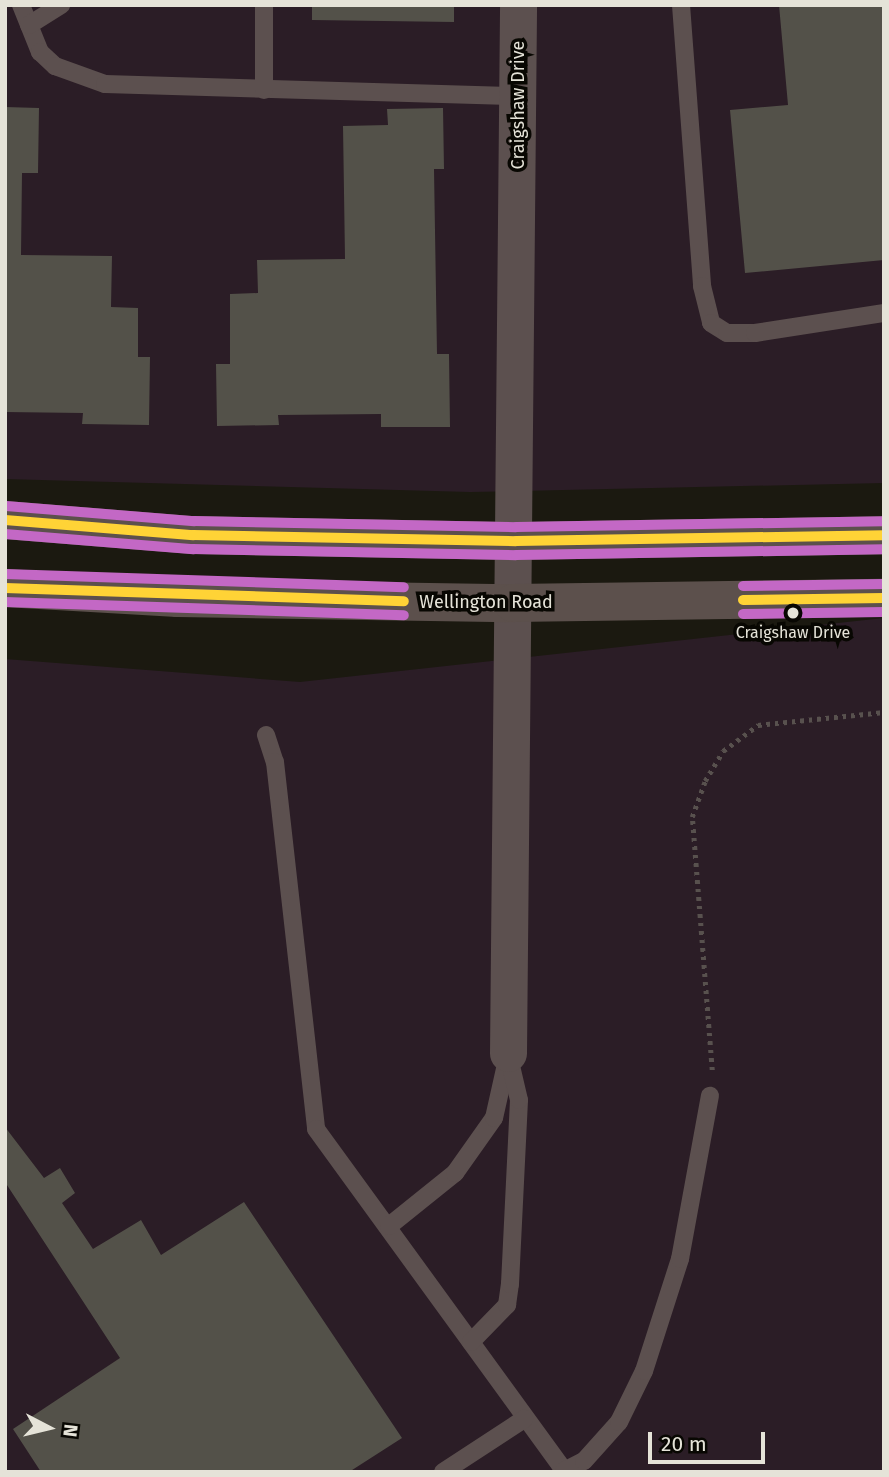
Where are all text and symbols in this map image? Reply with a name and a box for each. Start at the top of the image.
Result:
street label: Craigshaw Drive [507,41,529,169]
street label: Wellington Road [419,591,553,613]
marker: Craigshaw Drive [786,606,800,620]
place label: Craigshaw Drive [736,623,850,643]
north arrow [14,1393,84,1463]
scale bar [651,1418,768,1462]
text: N [58,1423,83,1438]
text: 20 m [661,1431,707,1457]

